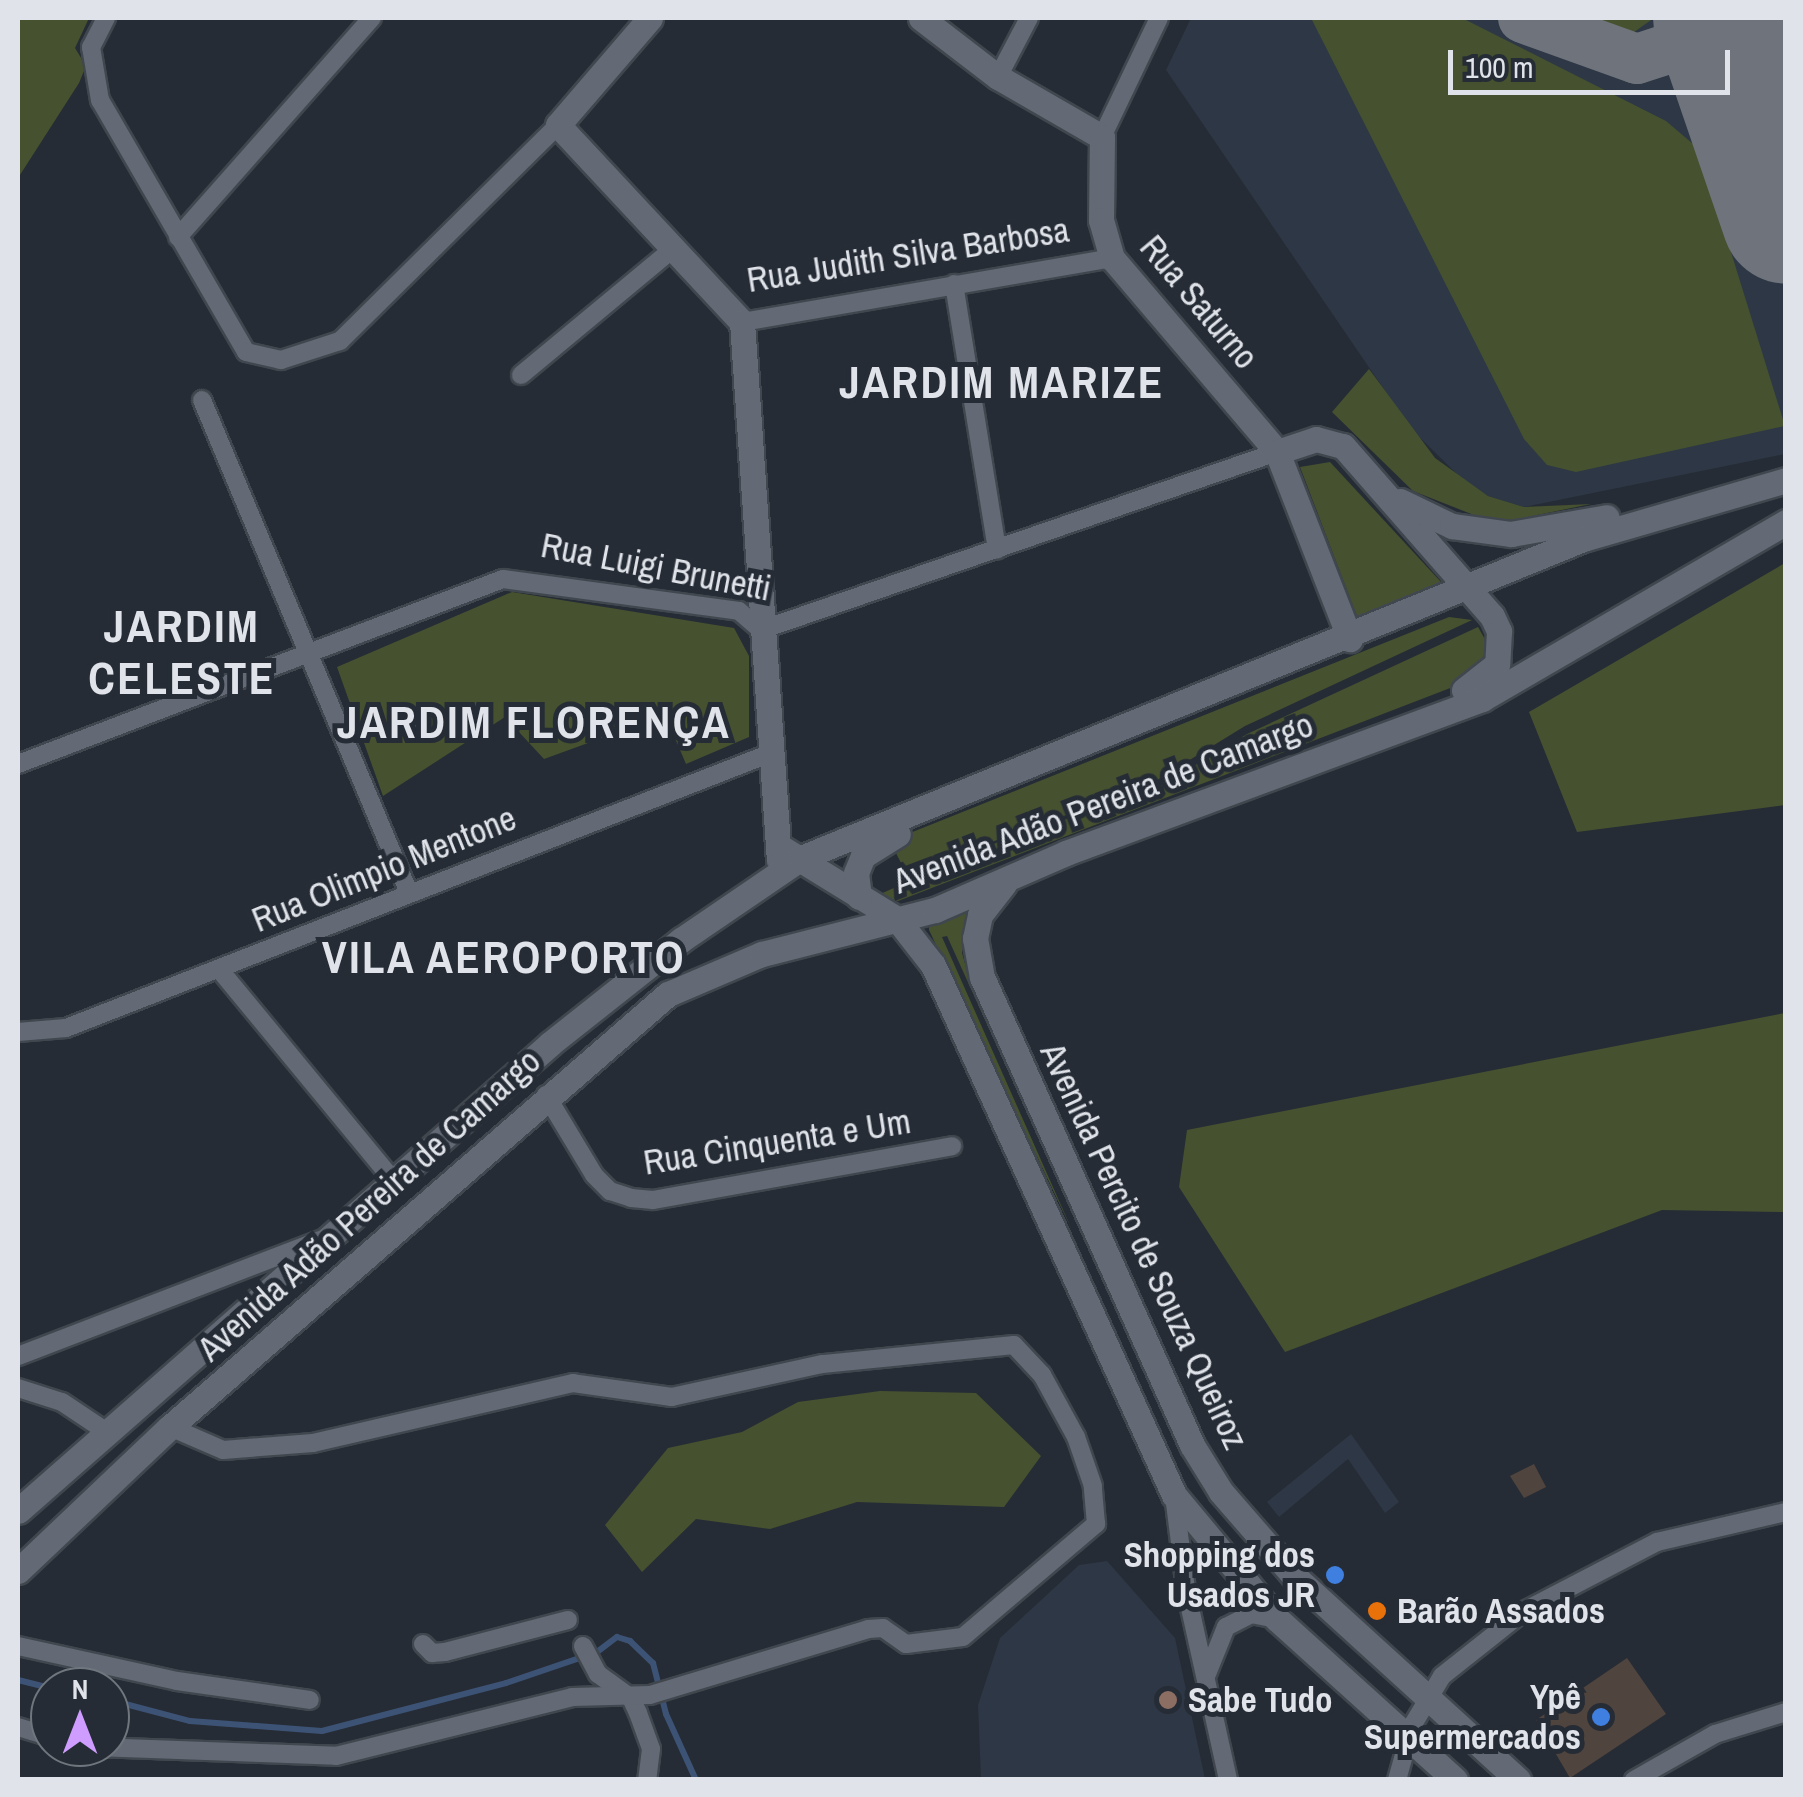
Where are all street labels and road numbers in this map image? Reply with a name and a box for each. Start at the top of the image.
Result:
street label: Rua Judith Silva Barbosa [744,209,1072,301]
street label: Rua Saturno [1131,227,1267,377]
street label: Rua Luigi Brunetti [538,524,774,610]
street label: Avenida Adão Pereira de Camargo [886,703,1320,903]
street label: Rua Olimpio Mentone [246,797,522,941]
street label: Avenida Percito de Souza Queiroz [1031,1036,1257,1456]
street label: Avenida Adão Pereira de Camargo [189,1040,549,1370]
street label: Rua Cinquenta e Um [641,1100,913,1184]

